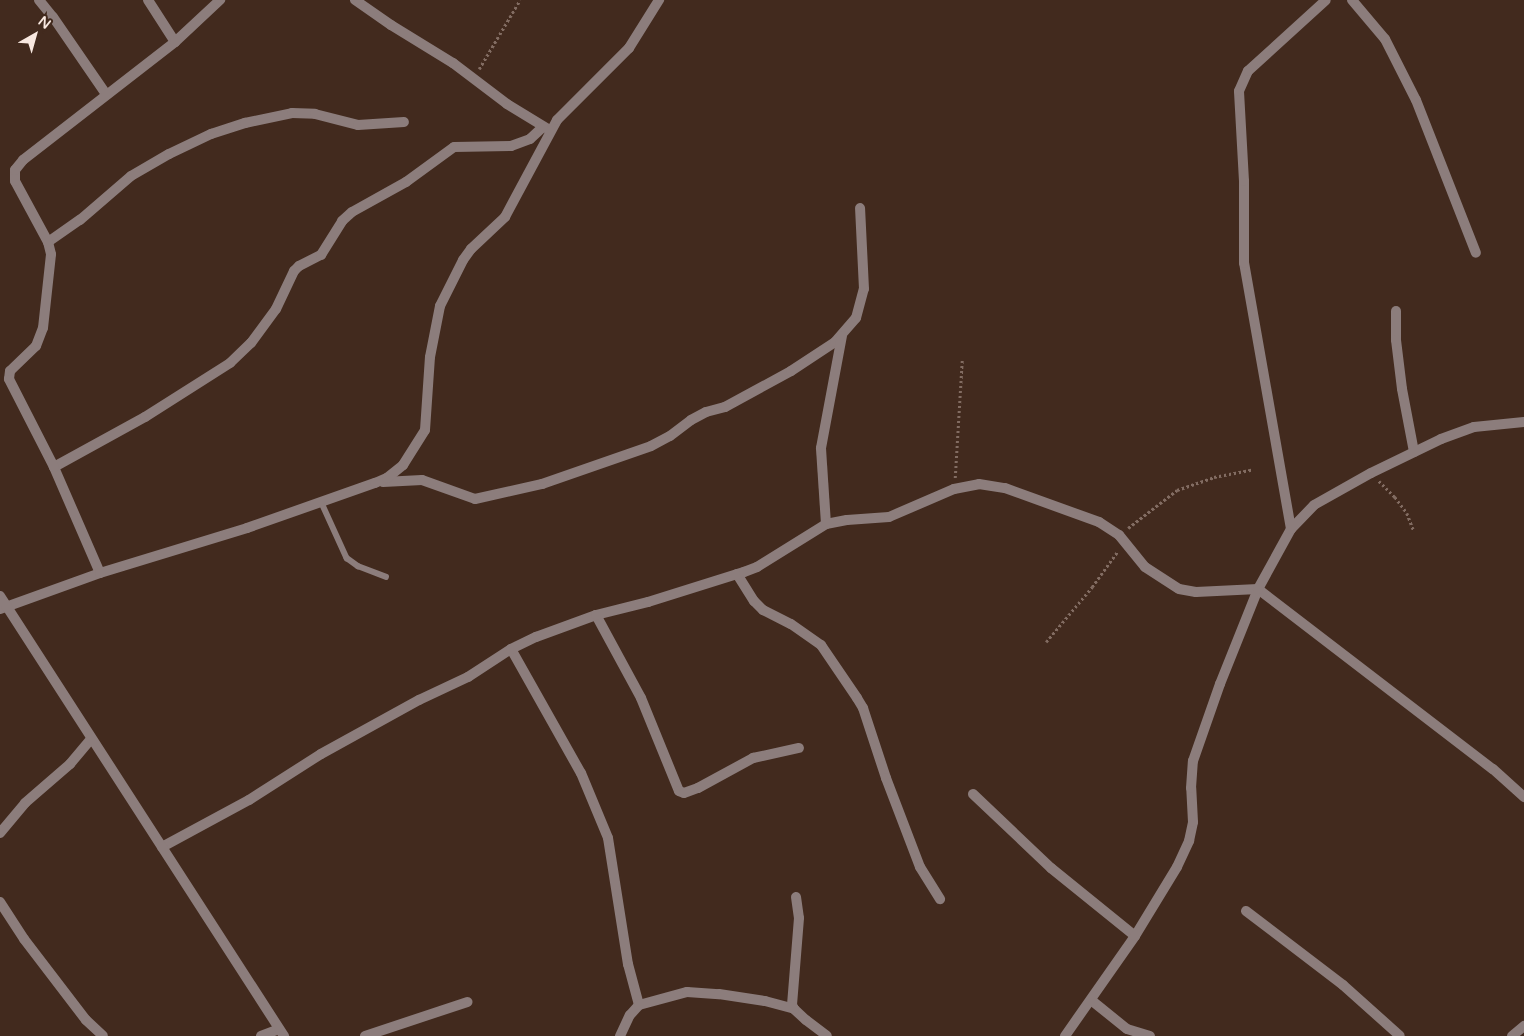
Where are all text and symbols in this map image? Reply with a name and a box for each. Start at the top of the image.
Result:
north arrow [10,10,60,60]
text: N [35,13,54,33]

